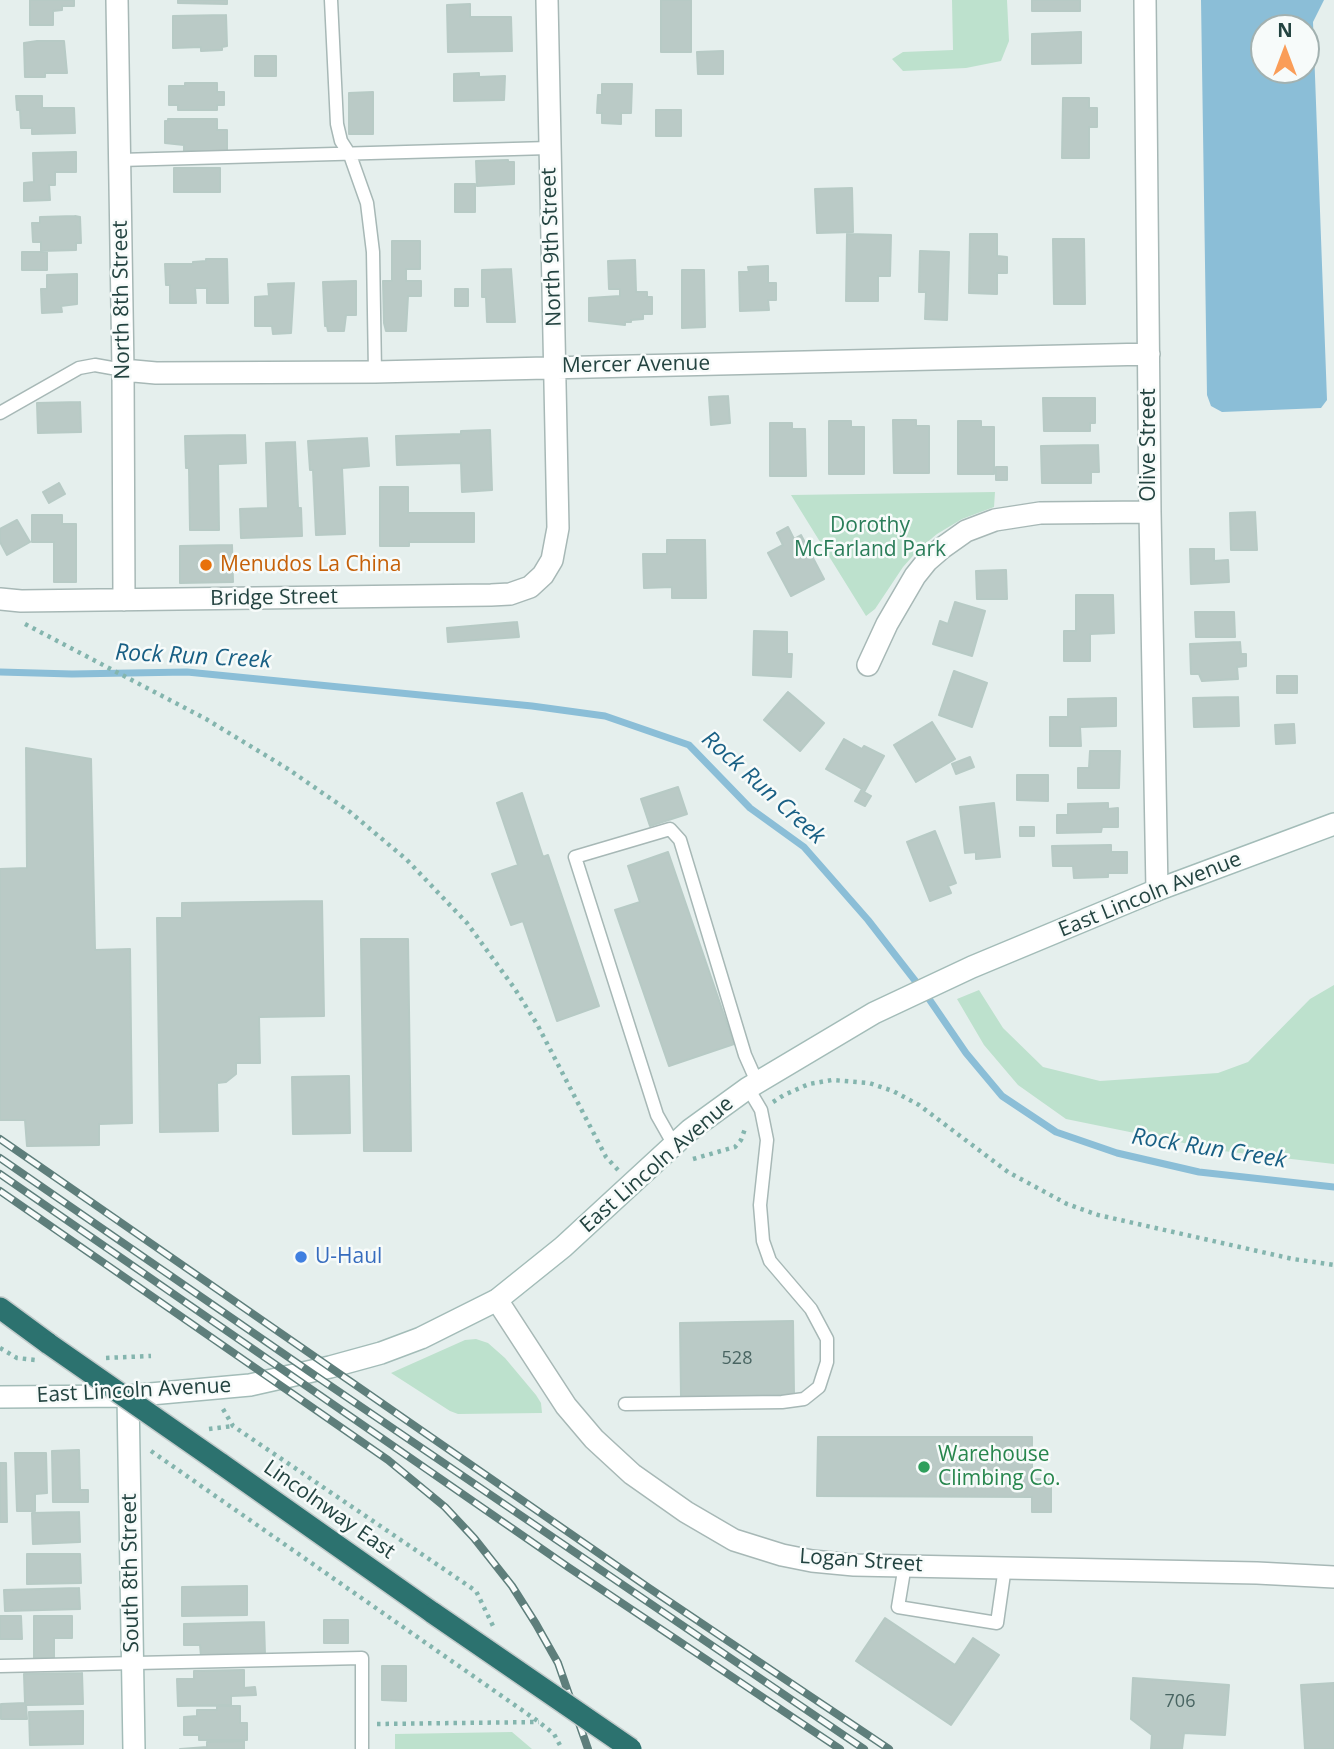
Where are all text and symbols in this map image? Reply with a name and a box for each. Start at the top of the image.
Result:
north arrow [1250,14,1320,84]
text: N [1277,17,1293,43]
street label: North 9th Street [537,167,567,327]
street label: North 8th Street [108,220,136,380]
street label: Mercer Avenue [562,351,710,379]
street label: Olive Street [1136,388,1162,502]
park label: Dorothy McFarland Park [794,513,946,563]
place label: Menudos La China [220,552,401,578]
marker: Menudos La China [198,557,214,573]
street label: Bridge Street [210,584,338,612]
water label: Rock Run Creek [114,639,272,675]
water label: Rock Run Creek [696,726,830,850]
street label: East Lincoln Avenue [1055,847,1245,943]
street label: East Lincoln Avenue [575,1092,739,1238]
water label: Rock Run Creek [1130,1123,1288,1175]
place label: U-Haul [315,1244,382,1270]
marker: U-Haul [293,1249,309,1265]
house number: 528 [722,1348,752,1370]
street label: East Lincoln Avenue [36,1373,232,1409]
place label: Warehouse Climbing Co. [938,1442,1061,1492]
street label: Lincolnway East [258,1455,400,1565]
marker: Warehouse Climbing Co. [916,1459,932,1475]
street label: South 8th Street [117,1493,145,1653]
street label: Logan Street [798,1544,924,1578]
house number: 706 [1165,1691,1195,1713]

